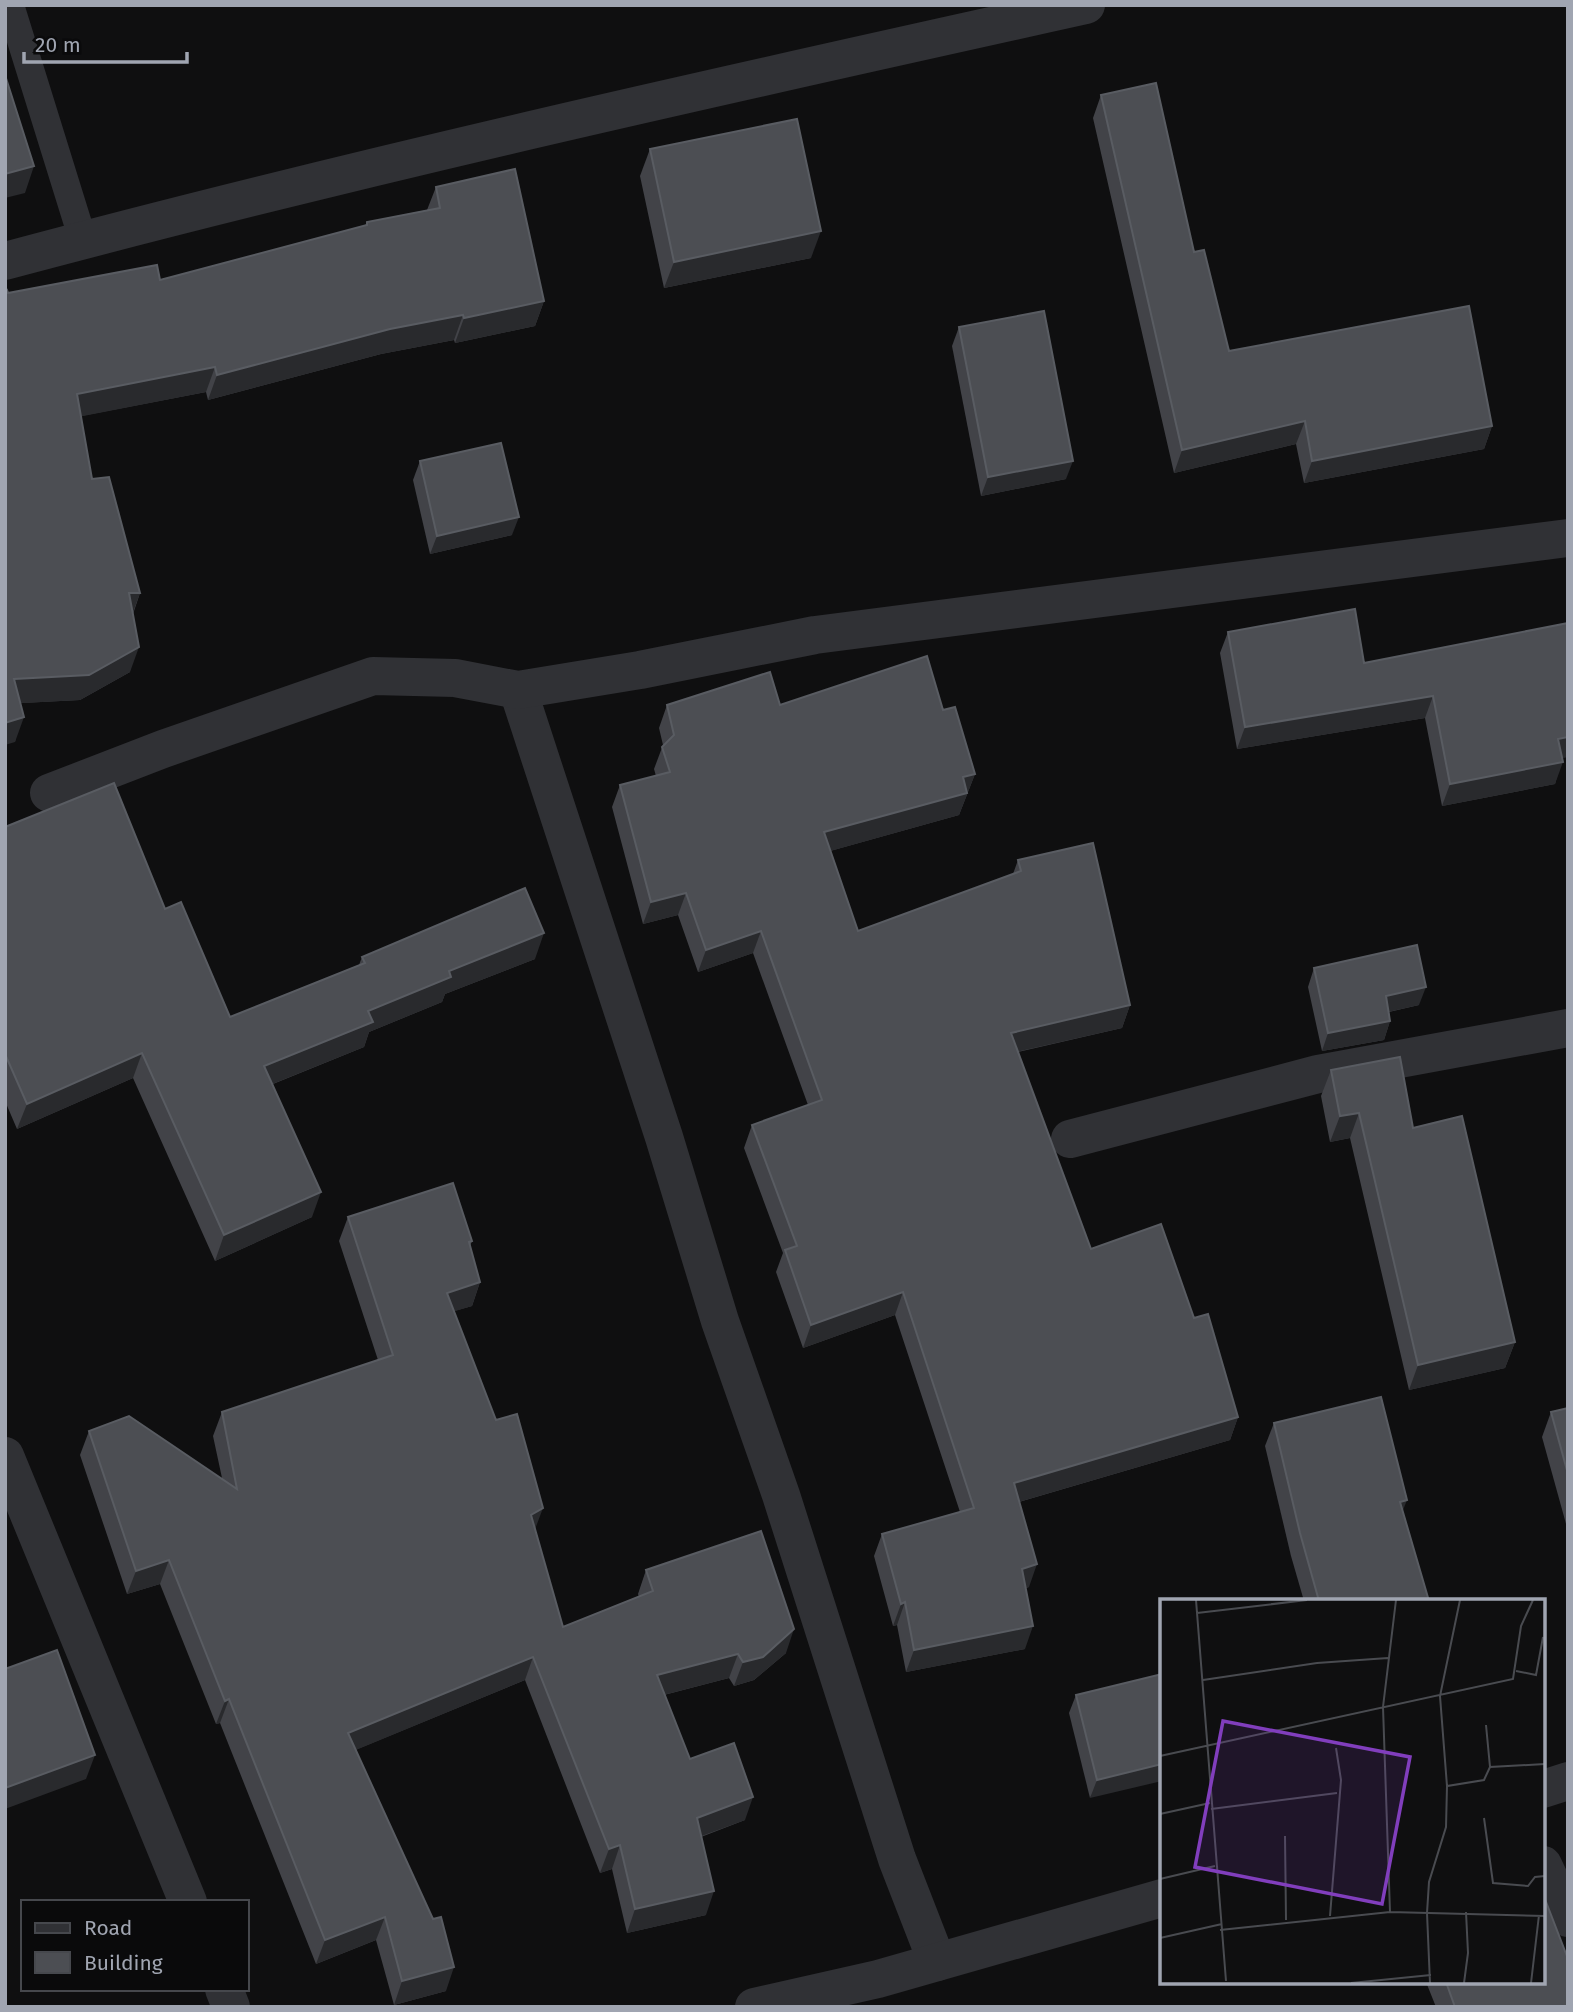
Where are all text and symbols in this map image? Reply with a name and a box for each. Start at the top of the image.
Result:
scale bar [24,21,187,65]
text: 20 m [35,32,81,58]
inset map [1160,1599,1545,1984]
legend [21,1900,248,1991]
text: Road [84,1915,132,1941]
text: Building [84,1950,163,1976]

